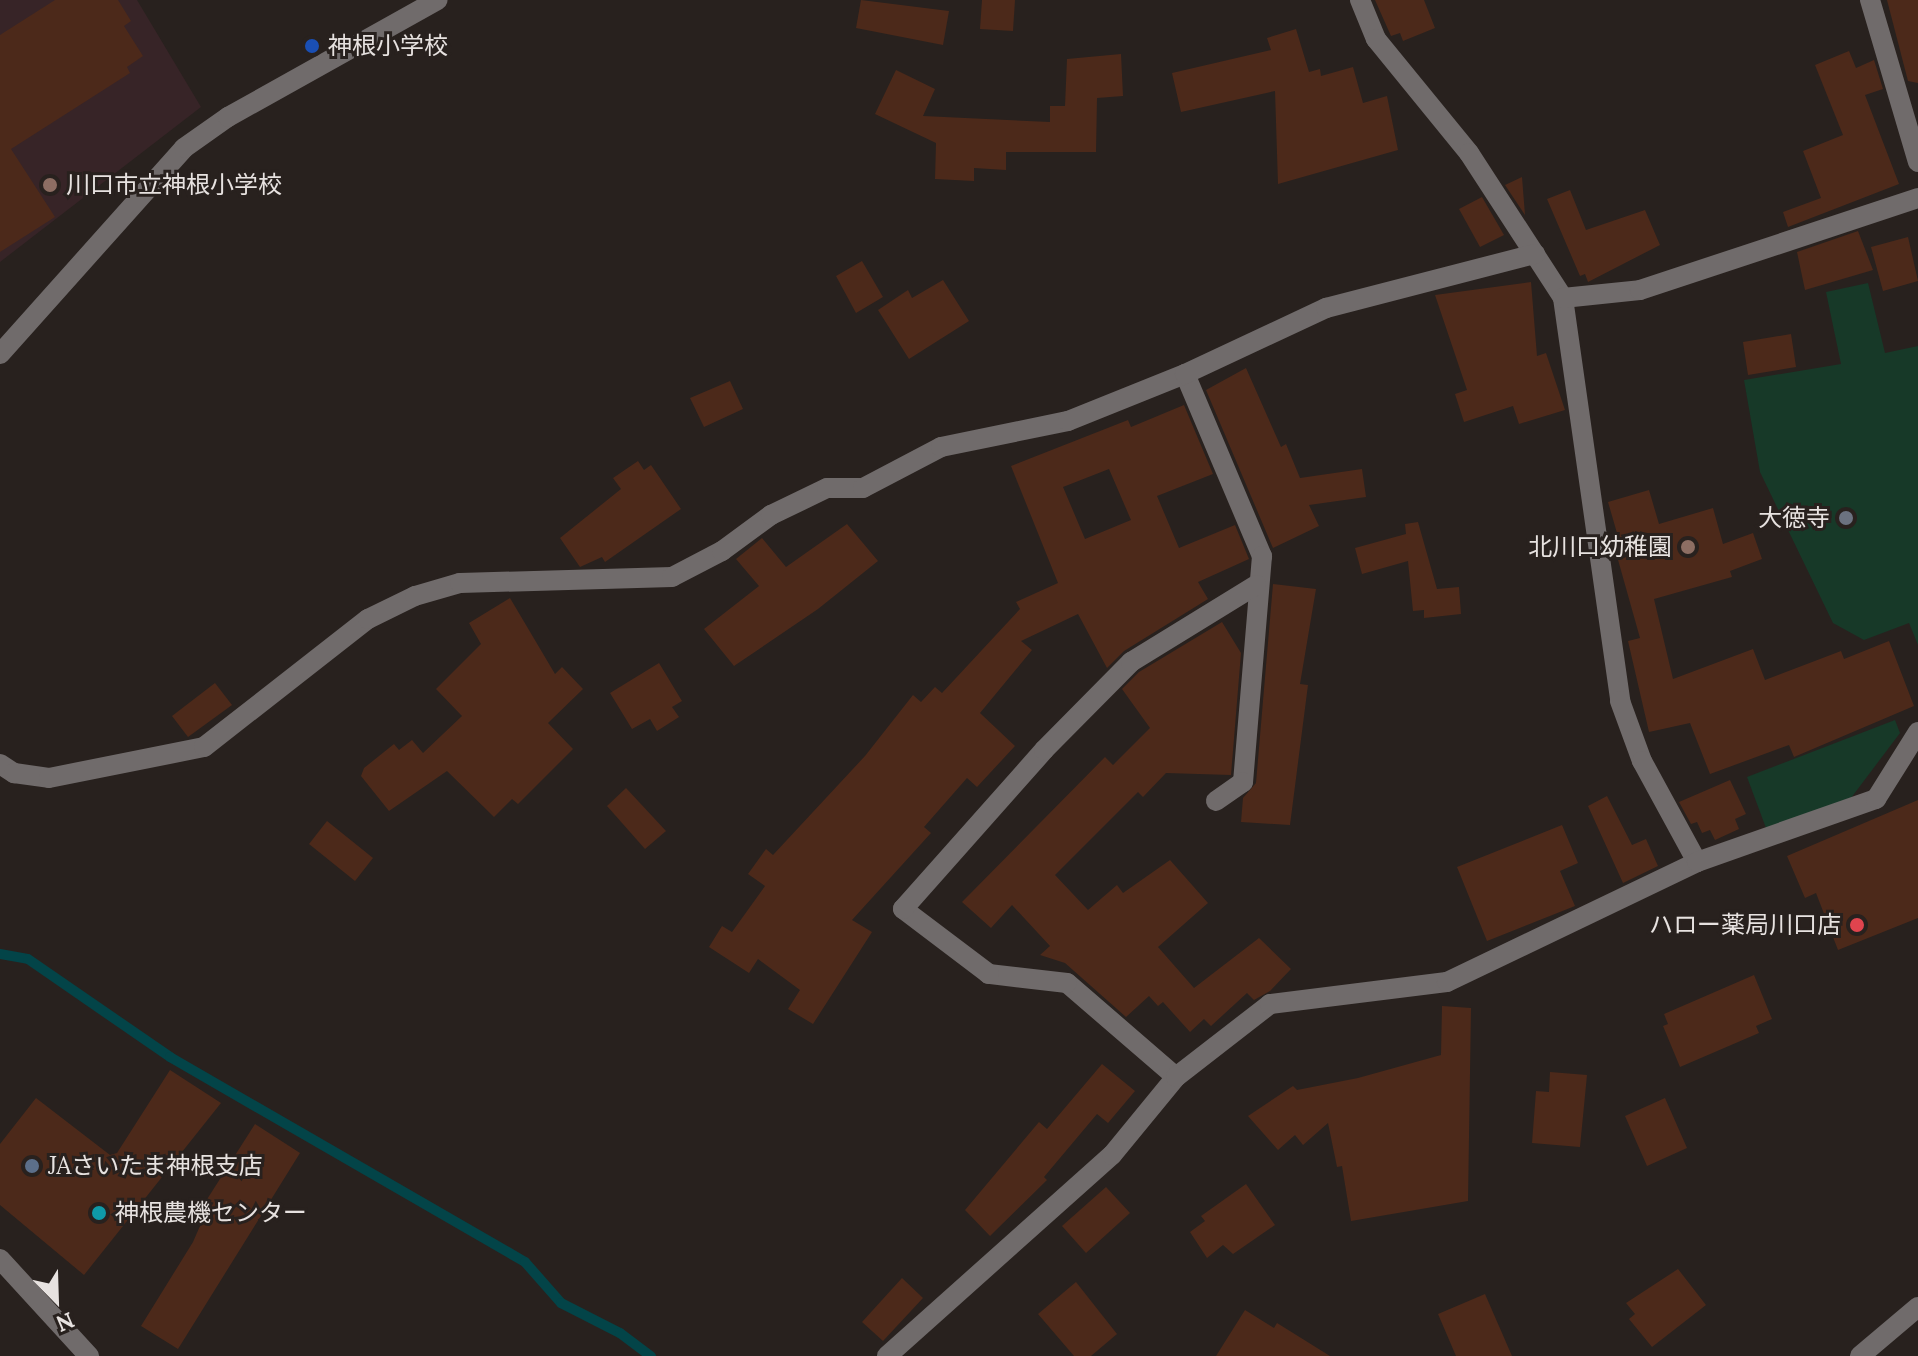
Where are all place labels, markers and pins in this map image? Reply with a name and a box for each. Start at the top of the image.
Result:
place label: 神根小学校 [328,32,448,60]
marker: 神根小学校 [303,37,321,55]
place label: 川口市立神根小学校 [66,171,282,199]
marker: 川口市立神根小学校 [41,176,59,194]
place label: 大徳寺 [1758,504,1830,532]
marker: 大徳寺 [1837,509,1855,527]
place label: 北川口幼稚園 [1528,533,1672,561]
marker: 北川口幼稚園 [1679,538,1697,556]
place label: ハロー薬局川口店 [1649,911,1841,939]
marker: ハロー薬局川口店 [1848,916,1866,934]
place label: JAさいたま神根支店 [48,1152,263,1180]
marker: JAさいたま神根支店 [23,1157,41,1175]
place label: 神根農機センター [115,1199,307,1227]
marker: 神根農機センター [90,1204,108,1222]

